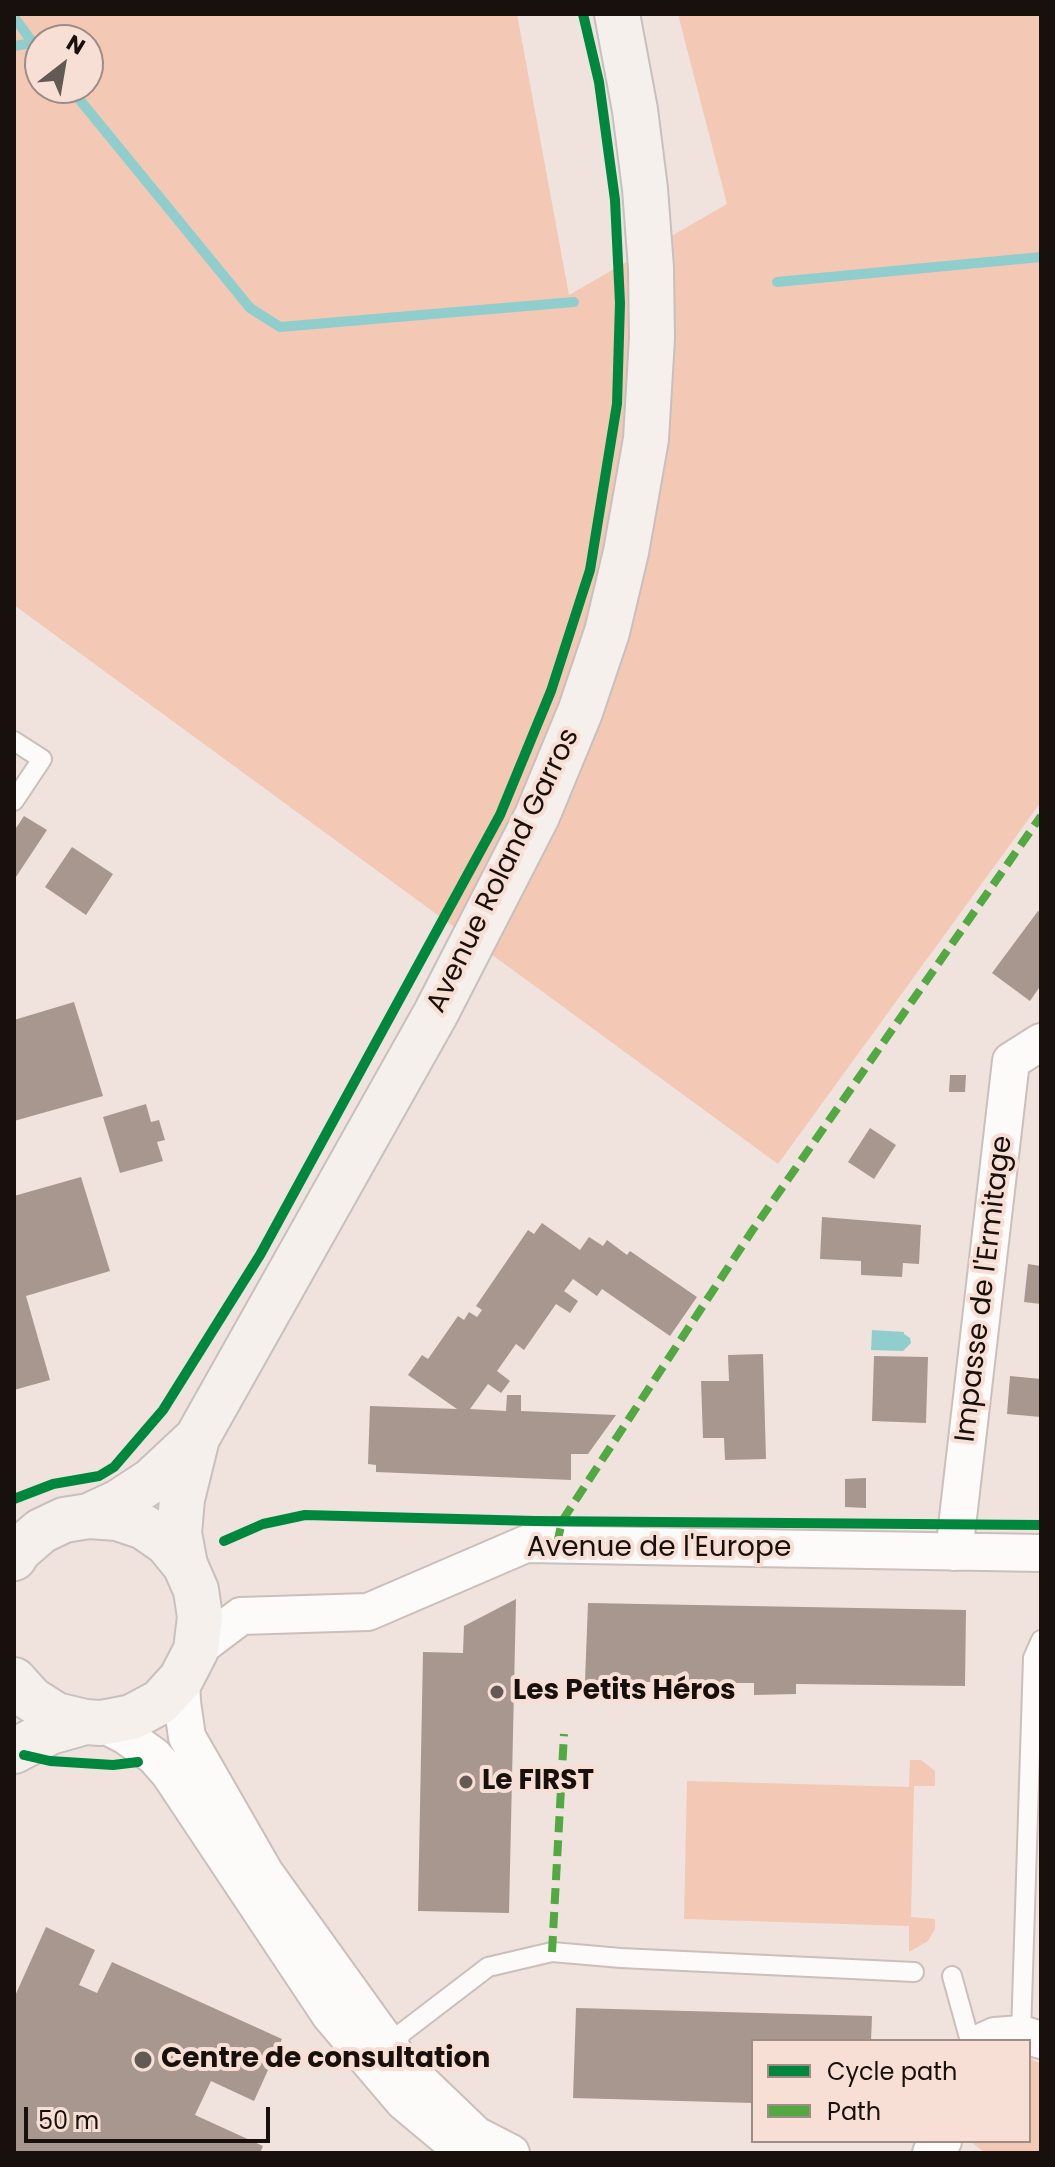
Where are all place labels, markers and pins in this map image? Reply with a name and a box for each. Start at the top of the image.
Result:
place label: Les Petits Héros [513,1675,736,1709]
marker: Les Petits Héros [488,1683,506,1701]
place label: Le FIRST [482,1765,594,1799]
marker: Le FIRST [457,1773,475,1791]
place label: Centre de consultation [161,2043,490,2077]
marker: Centre de consultation [132,2049,154,2071]

